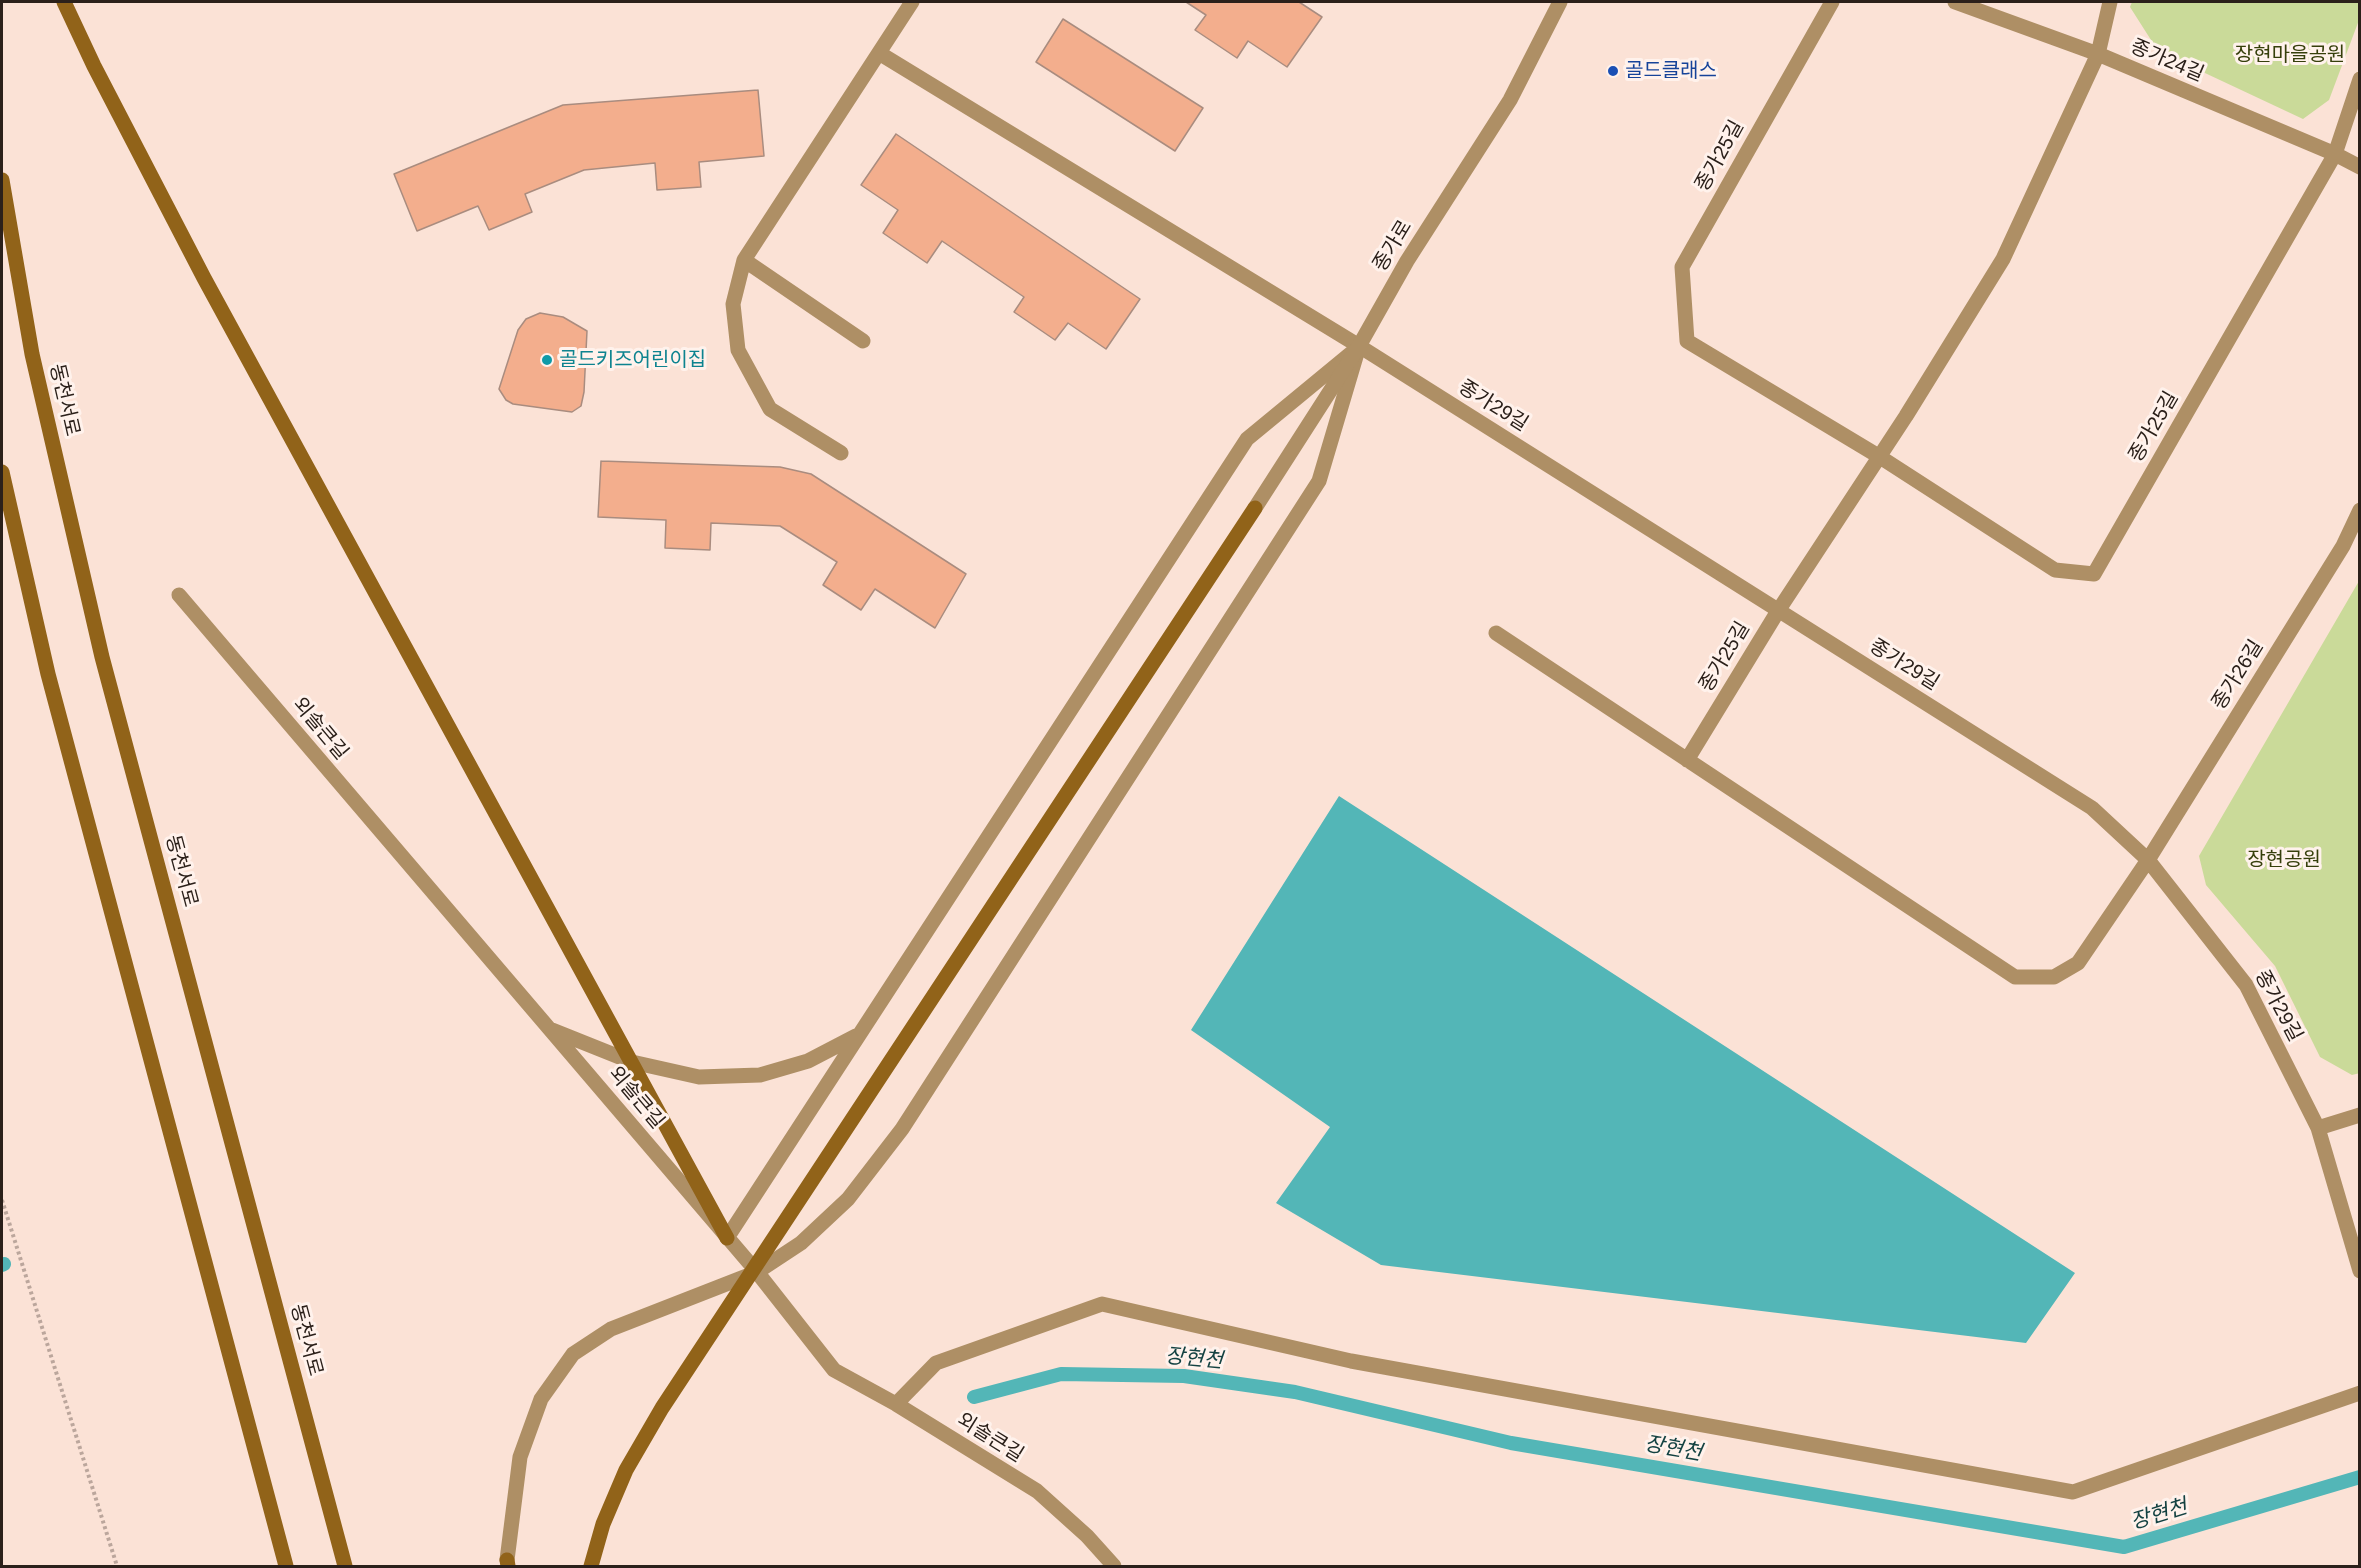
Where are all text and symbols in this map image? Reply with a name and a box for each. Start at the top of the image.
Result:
street label: 종가24길 [2127,35,2207,87]
park label: 장현마을공원 [2235,43,2345,67]
place label: 골드클래스 [1625,59,1717,83]
marker: 골드클래스 [1606,64,1620,78]
street label: 종가25길 [1691,116,1749,196]
street label: 종가로 [1368,216,1418,276]
place label: 골드키즈어린이집 [559,348,706,372]
marker: 골드키즈어린이집 [540,353,554,367]
street label: 동천서로 [44,361,84,439]
street label: 종가29길 [1454,375,1532,437]
street label: 종가25길 [2124,387,2184,467]
street label: 종가25길 [1695,618,1755,696]
street label: 종가29길 [1865,634,1943,696]
street label: 종가26길 [2207,636,2269,714]
street label: 외솔큰길 [287,693,353,765]
street label: 동천서로 [160,832,202,910]
park label: 장현공원 [2247,848,2321,872]
street label: 종가29길 [2249,966,2307,1046]
street label: 외솔큰길 [603,1062,669,1134]
street label: 동천서로 [285,1301,327,1379]
water label: 장현천 [1164,1344,1224,1374]
street label: 외솔큰길 [952,1408,1028,1468]
water label: 장현천 [1642,1432,1704,1466]
water label: 장현천 [2128,1494,2190,1536]

